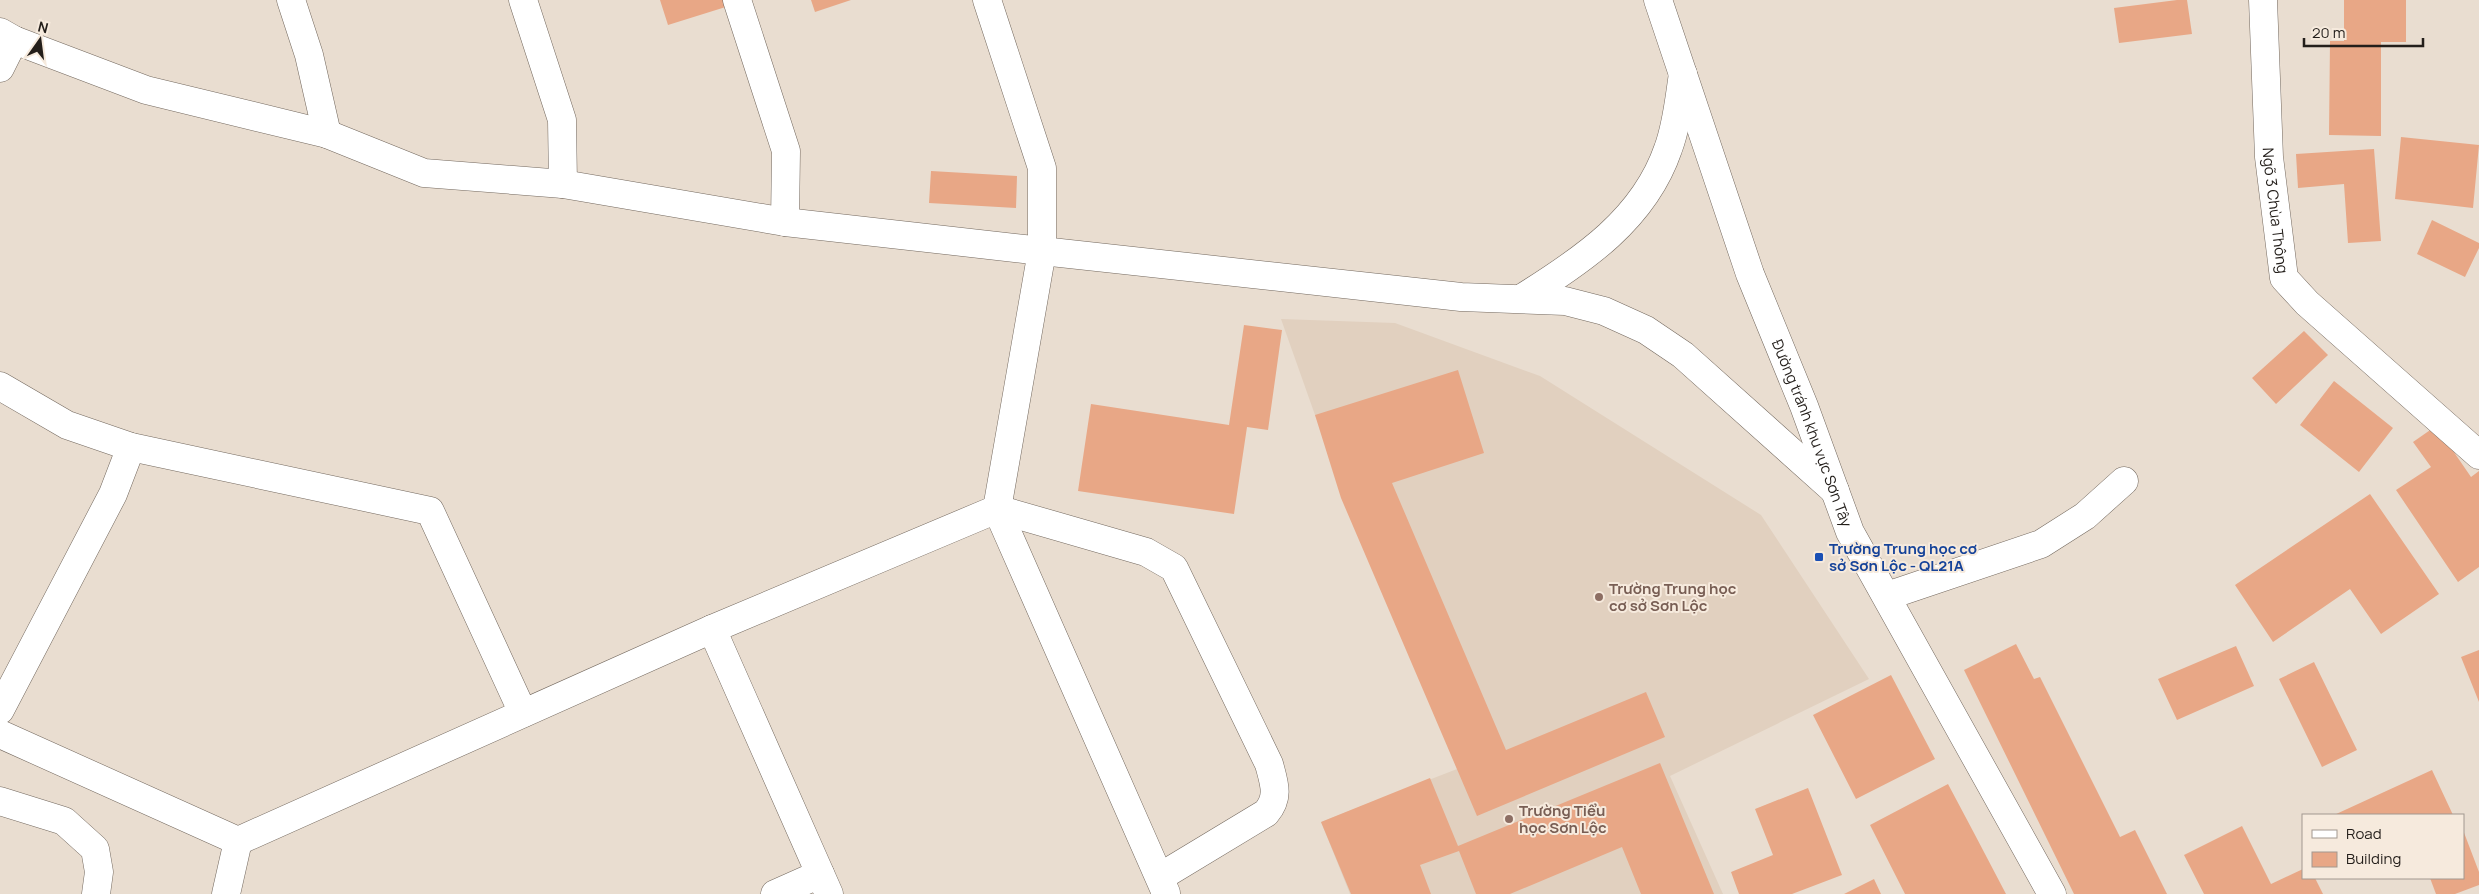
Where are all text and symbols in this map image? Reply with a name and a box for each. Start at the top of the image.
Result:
north arrow [15,15,65,65]
scale bar [2304,15,2423,47]
text: N [36,16,50,37]
text: 20 m [2312,22,2345,43]
street label: Ngõ 3 Chùa Thông [2258,147,2294,275]
street label: Đường tránh khu vực Sơn Tây [1767,336,1858,530]
place label: Trường Trung học cơ sở Sơn Lộc - QL21A [1829,538,1977,576]
marker: Trường Trung học cơ sở Sơn Lộc - QL21A [1813,551,1825,563]
place label: Trường Trung học cơ sở Sơn Lộc [1609,578,1737,616]
marker: Trường Trung học cơ sở Sơn Lộc [1593,591,1605,603]
place label: Trường Tiểu học Sơn Lộc [1519,800,1607,838]
marker: Trường Tiểu học Sơn Lộc [1503,813,1515,825]
legend [2302,814,2464,879]
text: Road [2346,823,2382,844]
text: Building [2346,848,2401,869]

